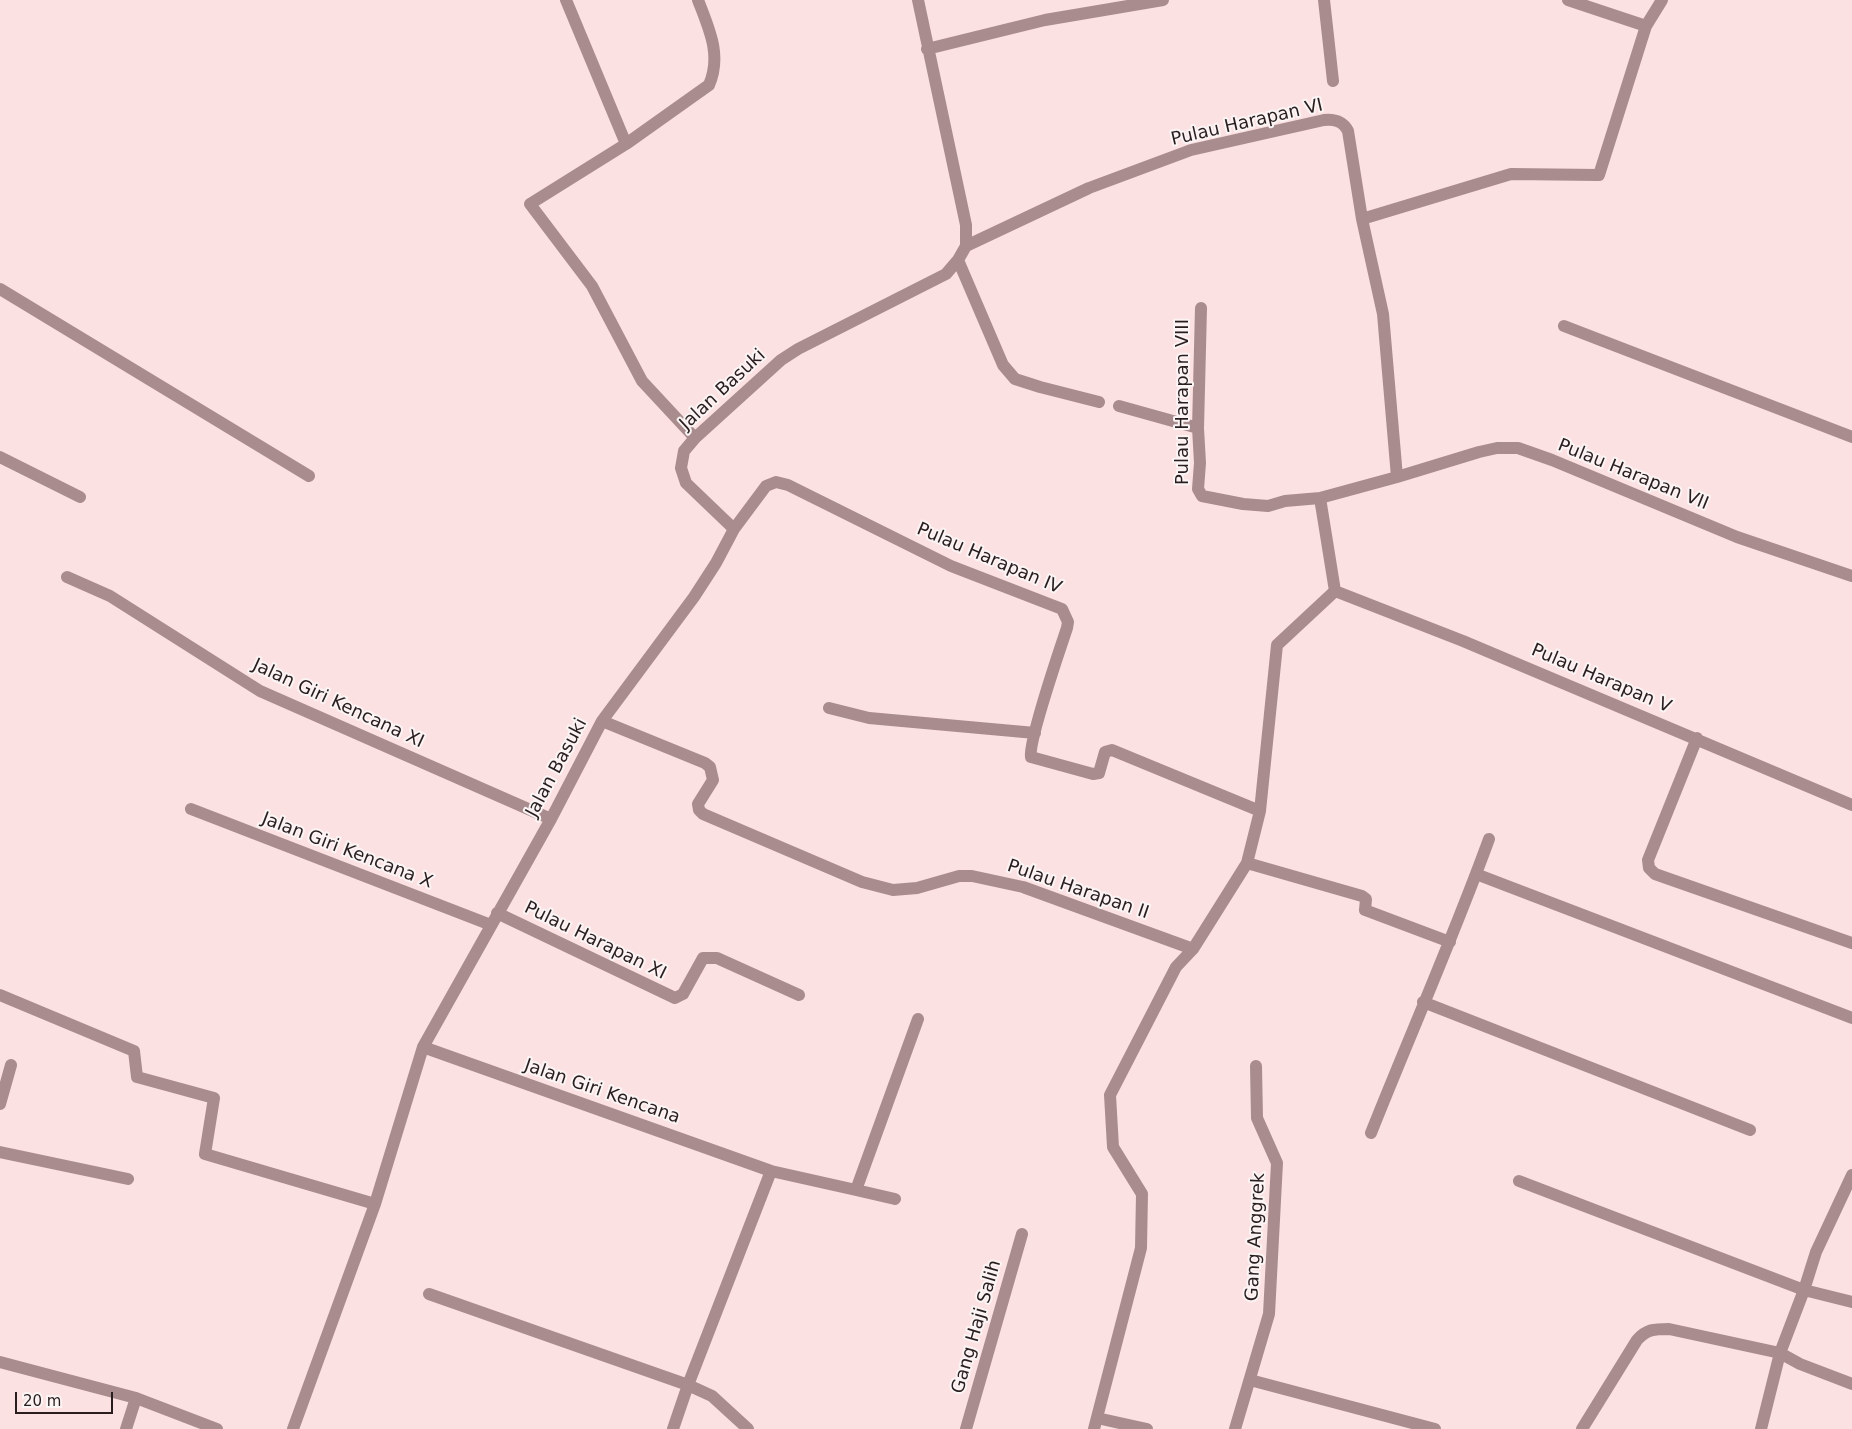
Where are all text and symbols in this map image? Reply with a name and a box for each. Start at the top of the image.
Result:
street label: Pulau Harapan VI [1169,95,1325,151]
street label: Pulau Harapan VIII [1172,319,1194,485]
street label: Jalan Basuki [676,345,770,435]
street label: Pulau Harapan VII [1554,435,1712,515]
street label: Pulau Harapan IV [913,519,1065,599]
street label: Pulau Harapan V [1528,640,1674,718]
street label: Jalan Giri Kencana XI [249,655,427,753]
street label: Jalan Basuki [522,715,592,821]
street label: Jalan Giri Kencana X [258,808,436,894]
street label: Pulau Harapan II [1004,856,1152,924]
street label: Pulau Harapan XI [520,897,670,985]
street label: Jalan Giri Kencana [521,1055,683,1129]
street label: Gang Anggrek [1242,1172,1270,1302]
street label: Gang Haji Salih [948,1258,1006,1396]
scale bar [18,1382,115,1414]
text: 20 m [23,1392,61,1410]

